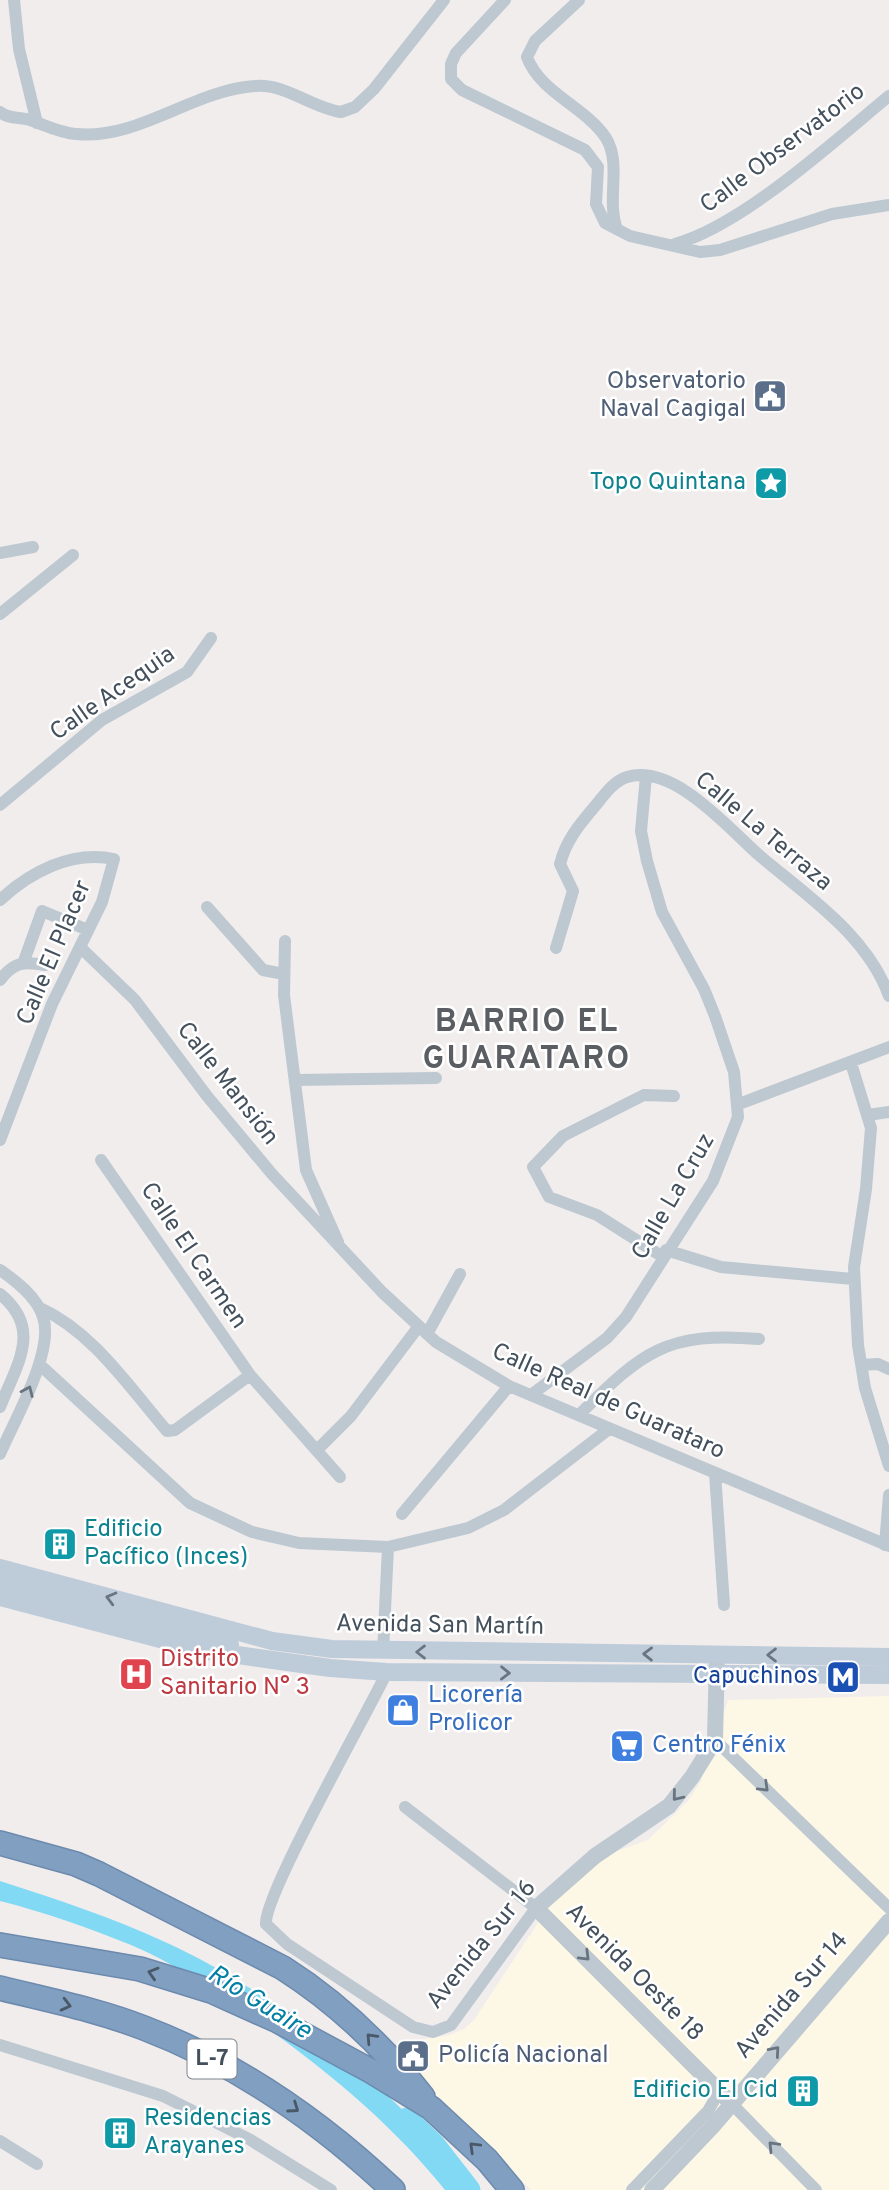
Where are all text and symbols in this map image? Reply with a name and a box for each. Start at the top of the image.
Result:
street label: Calle Observatorio [695,77,871,221]
place label: Observatorio Naval Cagigal [600,367,746,425]
public building icon: Observatorio Naval Cagigal [751,377,789,415]
place icon: Topo Quintana [752,464,790,502]
place label: Topo Quintana [590,468,746,498]
street label: Calle Acequia [45,640,181,748]
street label: Calle La Terraza [688,766,838,898]
street label: Calle El Placer [11,876,99,1030]
district label: BARRIO EL GUARATARO [423,1003,631,1080]
street label: Calle Mansión [169,1016,285,1152]
street label: Calle La Cruz [626,1128,722,1266]
street label: Calle El Carmen [133,1177,253,1335]
street label: Calle Real de Guarataro [487,1337,729,1467]
one-way arrow [19,1386,33,1398]
place label: Edificio Pacífico (Inces) [84,1515,248,1573]
building icon: Edificio Pacífico (Inces) [41,1525,79,1563]
one-way arrow [105,1591,117,1606]
street label: Avenida San Martín [336,1609,544,1643]
one-way arrow [415,1644,426,1660]
place label: Distrito Sanitario N° 3 [160,1645,310,1703]
one-way arrow [643,1646,653,1662]
one-way arrow [766,1647,777,1663]
hospital icon: Distrito Sanitario N° 3 [117,1655,155,1693]
metro station icon: Capuchinos [824,1658,862,1696]
place label: Capuchinos [693,1662,818,1692]
one-way arrow [500,1665,511,1680]
place label: Licorería Prolicor [428,1681,523,1739]
shop icon: Licorería Prolicor [384,1691,422,1729]
supermarket icon: Centro Fénix [608,1727,646,1765]
place label: Centro Fénix [652,1731,786,1761]
one-way arrow [756,1779,769,1792]
one-way arrow [672,1789,685,1801]
street label: Avenida Sur 16 [421,1874,543,2016]
street label: Avenida Oeste 18 [558,1897,710,2049]
street label: Avenida Sur 14 [729,1926,855,2066]
one-way arrow [576,1948,589,1961]
water label: Río Guaire [201,1958,318,2048]
one-way arrow [147,1966,159,1981]
one-way arrow [60,1997,72,2011]
one-way arrow [367,2033,380,2046]
public building icon: Policía Nacional [394,2037,432,2075]
road number: L-7 [188,2040,236,2078]
place label: Policía Nacional [438,2041,609,2071]
one-way arrow [767,2046,779,2059]
building icon: Edificio El Cid [784,2072,822,2110]
place label: Edificio El Cid [632,2076,778,2106]
one-way arrow [286,2100,299,2112]
place label: Residencias Arayanes [144,2104,272,2162]
building icon: Residencias Arayanes [101,2114,139,2152]
one-way arrow [769,2141,782,2154]
one-way arrow [469,2143,482,2156]

